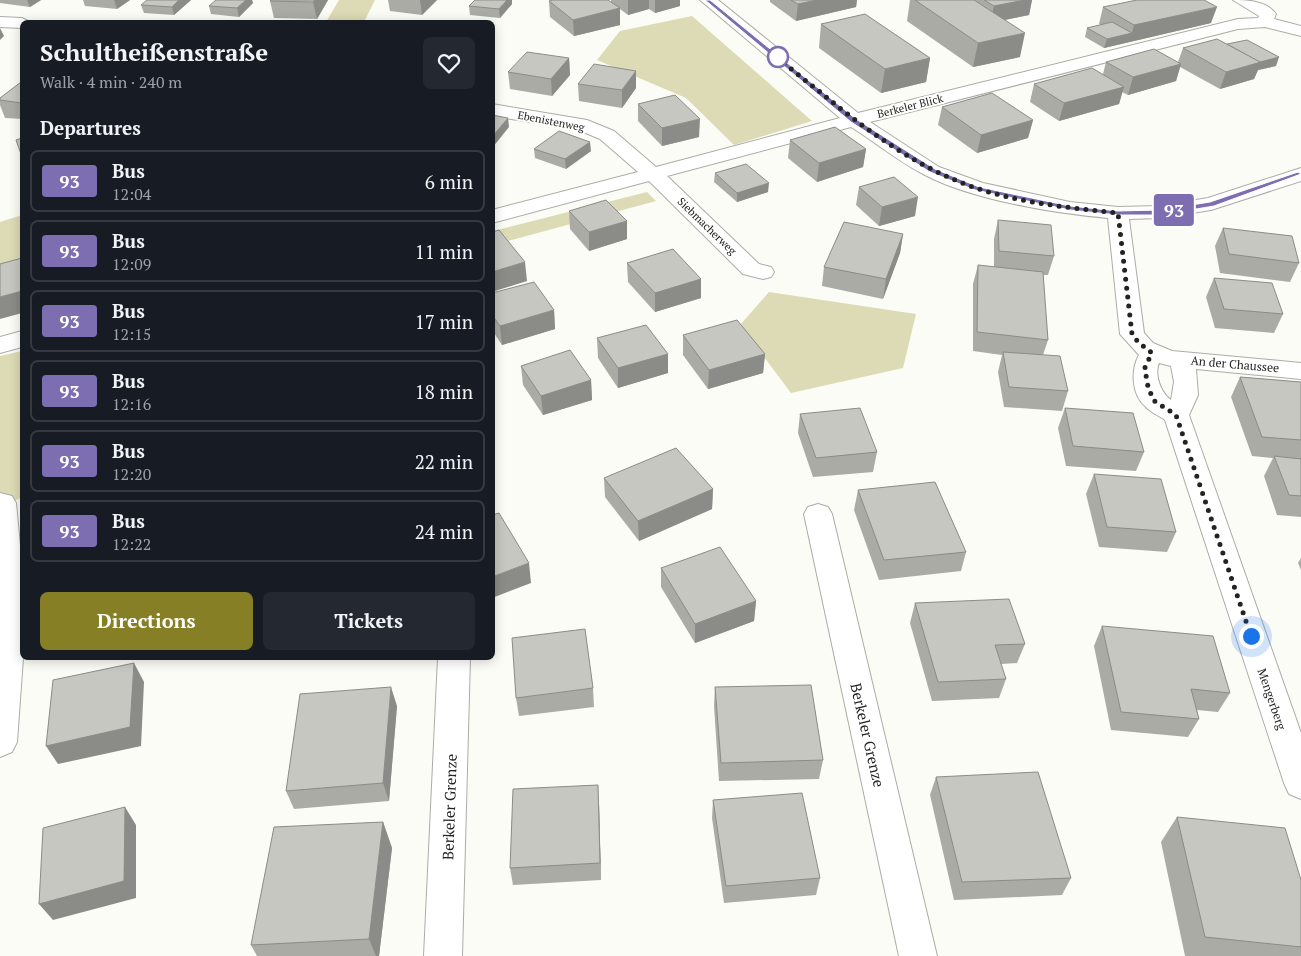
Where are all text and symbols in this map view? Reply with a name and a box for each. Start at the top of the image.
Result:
text: Schultheißenstraße [40,36,268,68]
button: heart [423,37,475,89]
unlabelled marker [767,46,789,68]
text: Walk · 4 min · 240 m [40,71,182,93]
street label: Berkeler Blick [876,91,945,121]
street label: Ebenistenweg [516,108,586,134]
text: Departures [40,115,141,140]
text: Bus [112,158,145,183]
text: 93 [59,169,80,193]
text: 6 min [425,169,473,194]
text: 12:04 [112,183,151,205]
street label: Siebmacherweg [675,194,740,258]
line badge: 93 [1152,194,1196,226]
text: 93 [1164,198,1184,222]
text: Bus [112,228,145,253]
text: 93 [59,239,80,263]
text: 11 min [415,239,473,264]
text: 12:09 [112,253,151,275]
text: Bus [112,298,145,323]
text: 93 [59,309,80,333]
text: 17 min [415,309,473,334]
text: 12:15 [112,323,151,345]
street label: An der Chaussee [1190,353,1280,375]
text: Bus [112,368,145,393]
text: 93 [59,379,80,403]
text: 18 min [415,379,473,404]
text: 12:16 [112,393,151,415]
text: Bus [112,438,145,463]
text: 93 [59,449,80,473]
text: 22 min [415,449,473,474]
text: 12:20 [112,463,151,485]
text: Bus [112,508,145,533]
text: 93 [59,519,80,543]
text: 24 min [415,519,473,544]
text: 12:22 [112,533,151,555]
button: Directions [40,592,253,650]
button: Tickets [263,592,475,650]
your location [1239,624,1264,649]
street label: Mengerberg [1254,666,1290,732]
street label: Berkeler Grenze [846,681,890,789]
street label: Berkeler Grenze [437,754,461,860]

